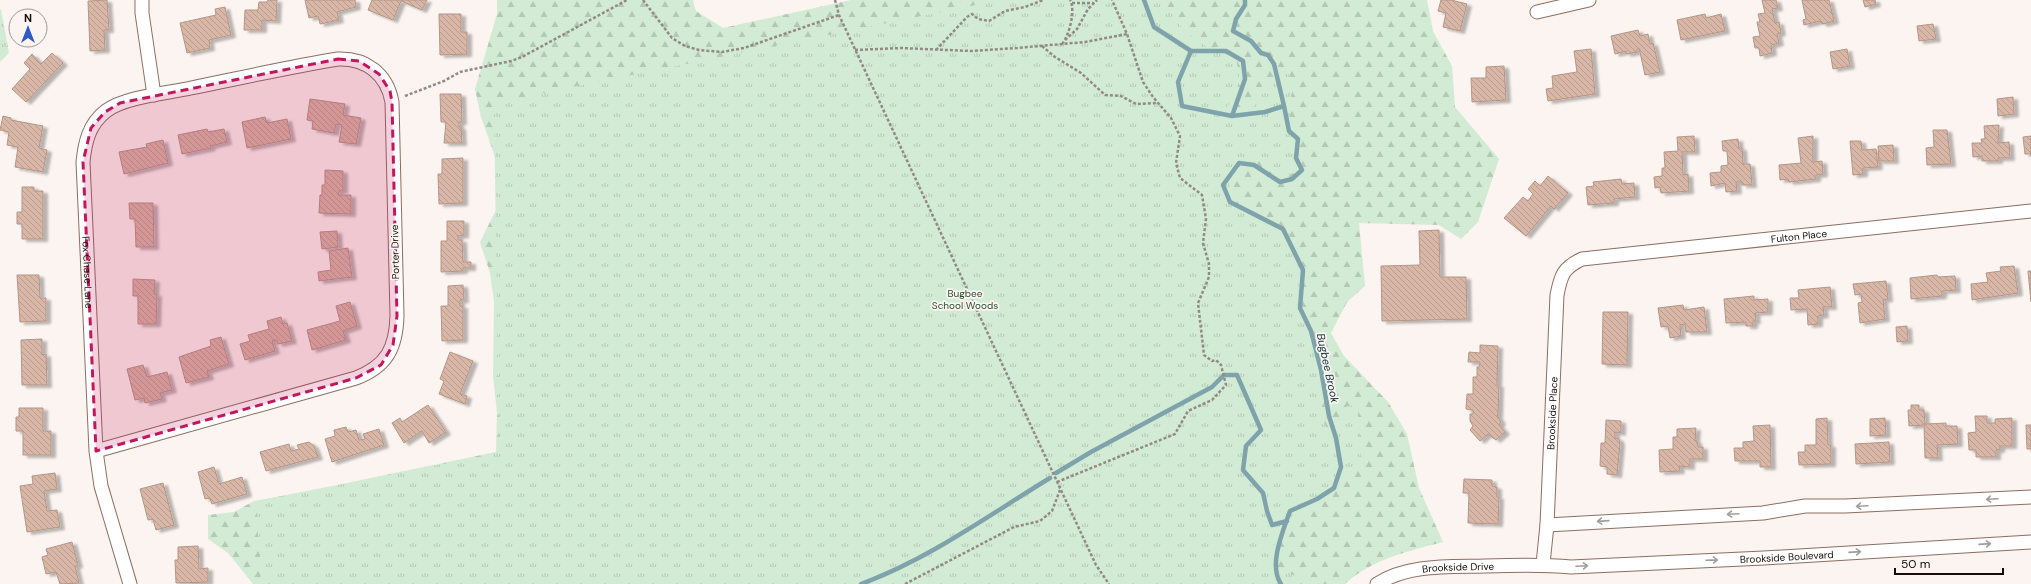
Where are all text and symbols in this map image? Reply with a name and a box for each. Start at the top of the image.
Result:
north arrow [8,8,48,48]
text: N [24,11,32,25]
street label: Porter Drive [388,224,402,279]
street label: Fulton Place [1770,226,1828,245]
street label: Fox Chase Lane [80,236,96,309]
park label: Bugbee School Woods [932,287,998,312]
water label: Bugbee Brook [1314,332,1342,404]
street label: Brookside Place [1544,376,1560,450]
one-way arrow [1986,496,1999,503]
one-way arrow [1856,502,1869,509]
one-way arrow [1727,510,1740,518]
one-way arrow [1597,518,1610,525]
one-way arrow [1978,541,1991,548]
street label: Brookside Boulevard [1739,547,1834,566]
one-way arrow [1848,549,1861,556]
scale bar [1895,550,2003,576]
one-way arrow [1705,556,1718,563]
text: 50 m [1901,556,1930,572]
street label: Brookside Drive [1421,559,1495,575]
one-way arrow [1575,563,1588,570]

